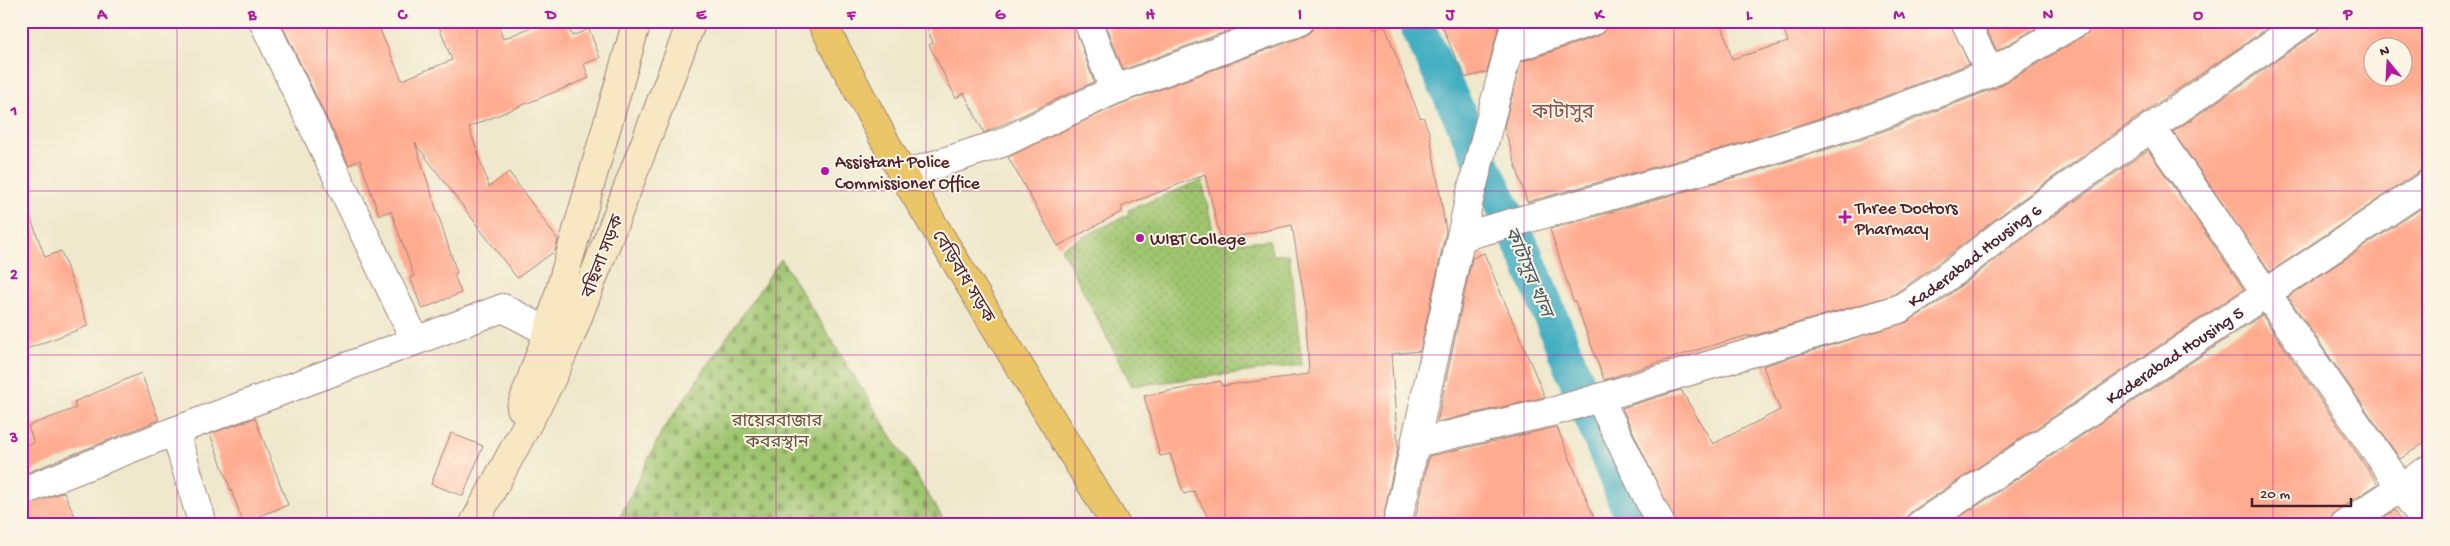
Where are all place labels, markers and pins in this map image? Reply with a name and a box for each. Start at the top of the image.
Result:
place label: Assistant Police Commissioner Office [835,153,980,195]
marker: Assistant Police Commissioner Office [819,165,831,177]
place label: Three Doctors Pharmacy [1854,199,1959,241]
marker: Three Doctors Pharmacy [1839,211,1851,223]
place label: WIBT College [1150,230,1247,251]
marker: WIBT College [1134,232,1146,244]

